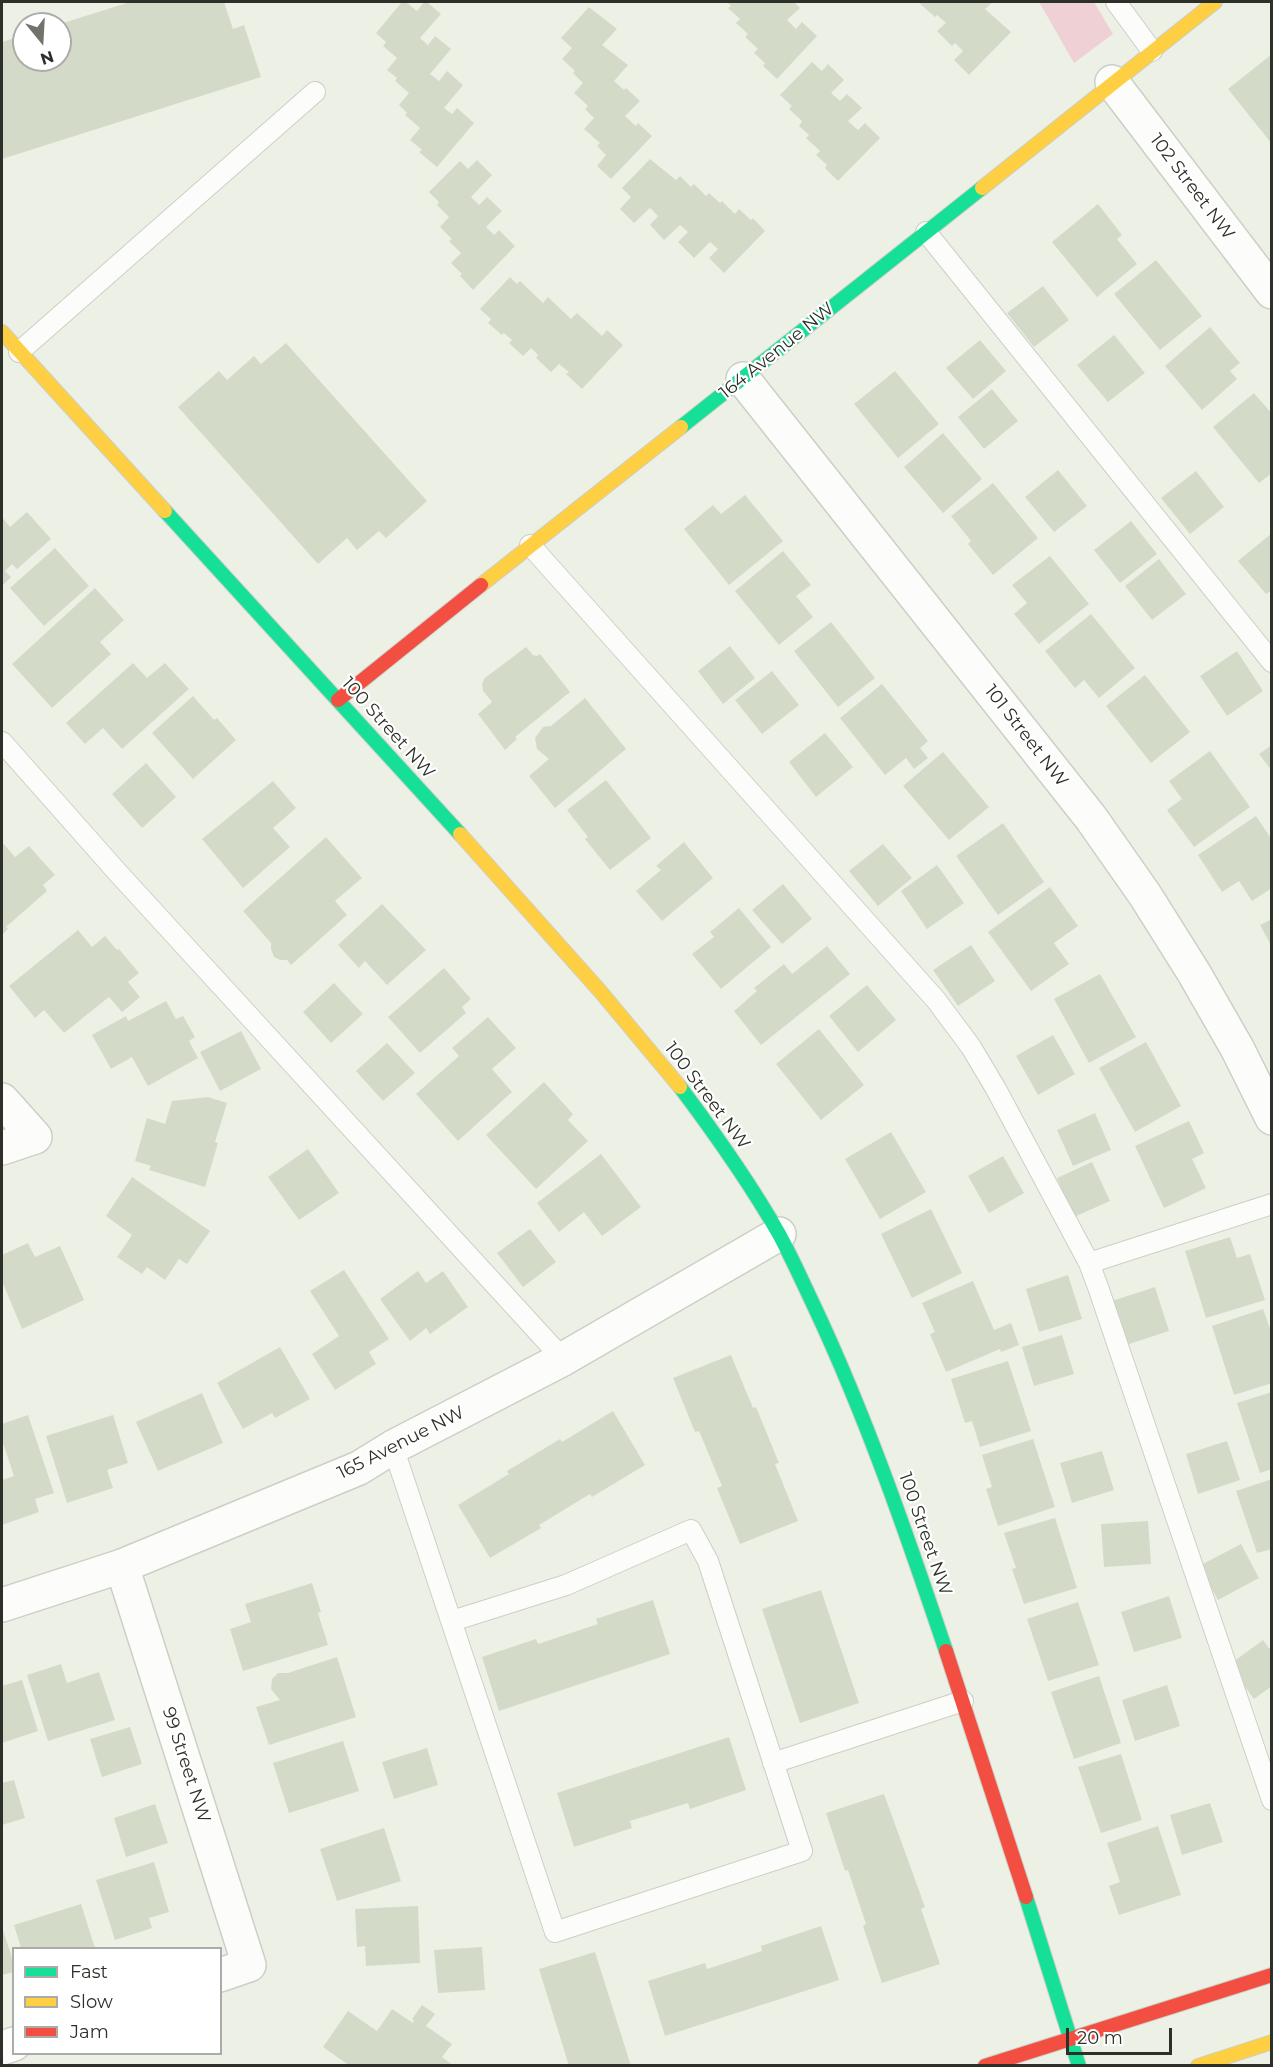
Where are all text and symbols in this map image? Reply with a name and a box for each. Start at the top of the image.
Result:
north arrow [12,12,72,72]
text: N [38,47,56,69]
street label: 102 Street NW [1145,130,1239,244]
street label: 164 Avenue NW [715,298,839,404]
street label: 100 Street NW [337,673,439,783]
street label: 101 Street NW [980,681,1072,791]
street label: 100 Street NW [660,1038,754,1154]
street label: 165 Avenue NW [334,1402,468,1484]
street label: 100 Street NW [894,1470,956,1598]
street label: 99 Street NW [157,1705,215,1825]
legend [12,1947,222,2055]
text: Fast [70,1961,108,1983]
text: Slow [70,1991,113,2013]
scale bar [1069,2016,1176,2054]
text: Jam [70,2021,109,2043]
text: 20 m [1077,2027,1123,2049]

